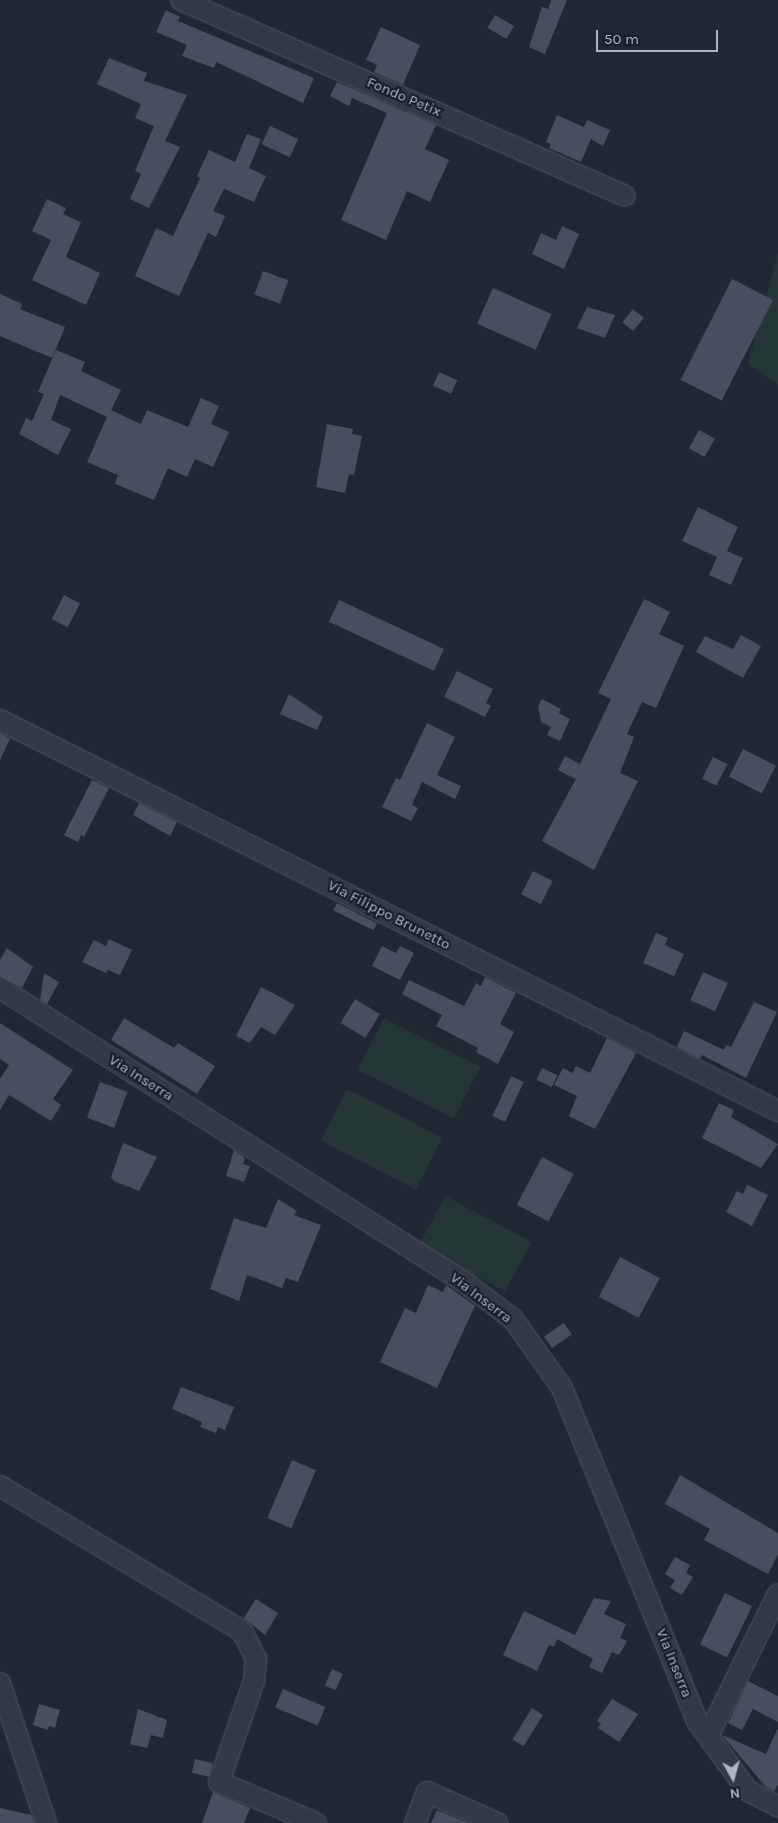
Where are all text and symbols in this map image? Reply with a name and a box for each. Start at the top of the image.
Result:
scale bar [598,20,720,52]
text: 50 m [604,30,639,48]
street label: Fondo Petix [364,73,444,121]
street label: Via Filippo Brunetto [325,876,453,954]
street label: Via Inserra [105,1051,177,1105]
street label: Via Inserra [447,1269,515,1327]
street label: Via Inserra [652,1626,696,1700]
north arrow [708,1753,758,1803]
text: N [729,1784,741,1802]

